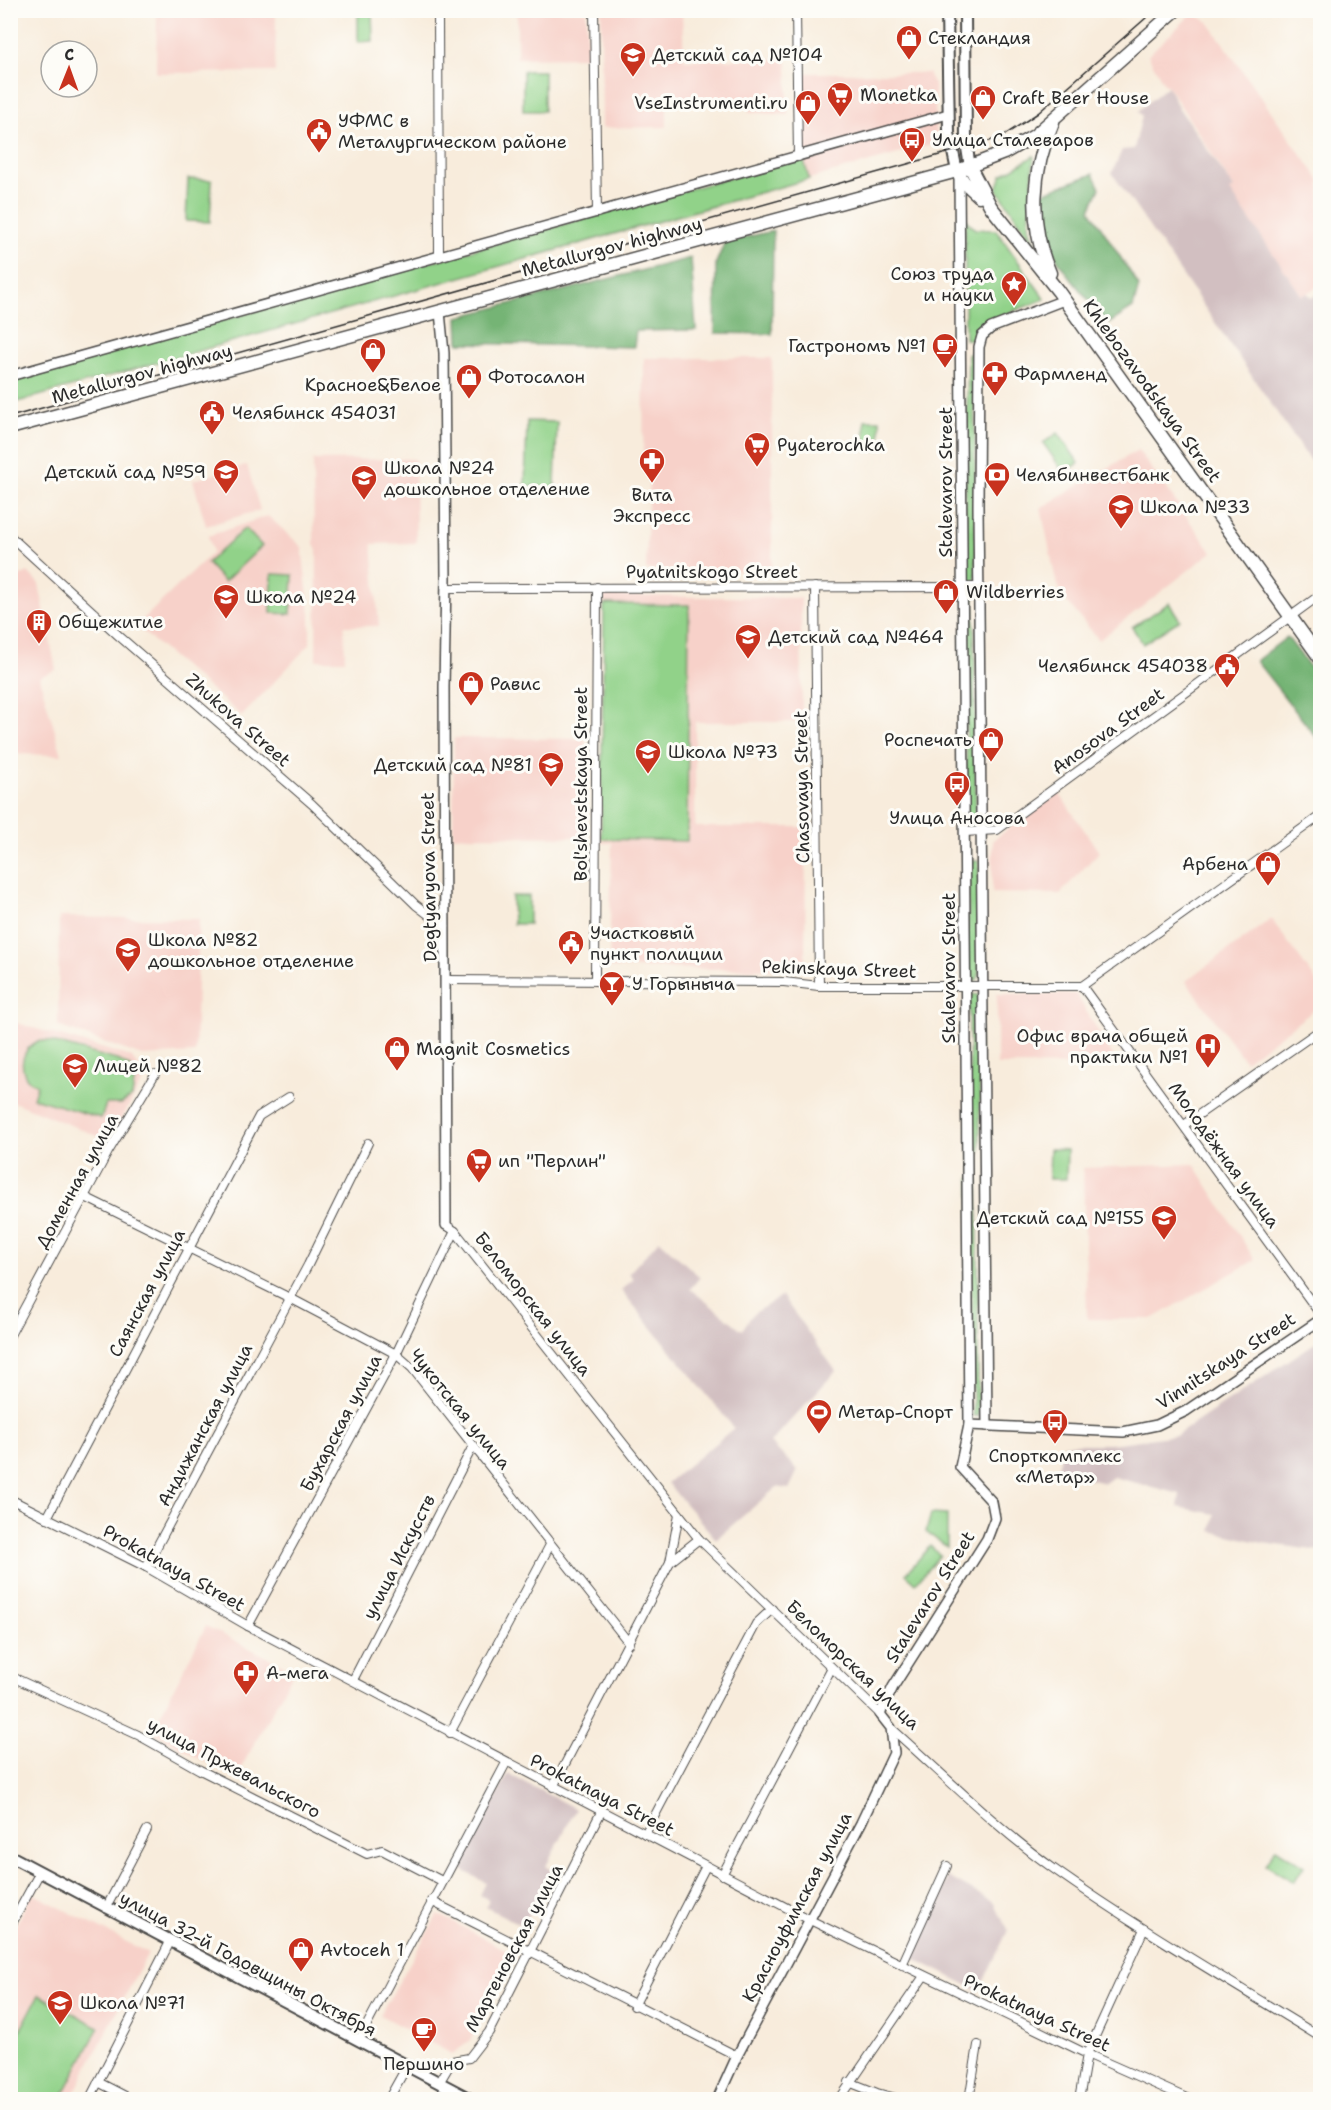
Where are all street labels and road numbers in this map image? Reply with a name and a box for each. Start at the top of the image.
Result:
street label: Metallurgov highway [519,211,705,283]
street label: Khlebozavodskaya Street [1077,295,1227,488]
street label: Metallurgov highway [49,338,235,410]
street label: Stalevarov Street [934,406,958,557]
street label: Pyatnitskogo Street [626,560,798,584]
street label: Zhukova Street [180,668,296,772]
street label: Anosova Street [1047,682,1169,780]
street label: Bol'shevstskaya Street [569,687,593,881]
street label: Chasovaya Street [789,710,815,864]
street label: Degtyaryova Street [416,792,442,962]
street label: Stalevarov Street [937,892,961,1043]
street label: Pekinskaya Street [761,954,917,984]
street label: Молодёжная улица [1163,1077,1285,1233]
street label: Доменная улица [30,1109,124,1253]
street label: Саянская улица [103,1225,191,1361]
street label: Беломорская улица [469,1227,597,1381]
street label: Vinnitskaya Street [1152,1307,1300,1415]
street label: Андижанская улица [152,1339,258,1511]
street label: Чукотская улица [404,1344,516,1474]
street label: Бухарская улица [295,1350,387,1496]
street label: улица Искусств [357,1490,441,1624]
street label: Prokatnaya Street [99,1519,250,1617]
street label: Stalevarov Street [880,1527,980,1667]
street label: Беломорская улица [781,1595,925,1735]
street label: улица Пржевальского [143,1712,325,1824]
street label: Prokatnaya Street [526,1748,678,1842]
street label: Красноуфимская улица [737,1808,857,2006]
street label: Мартеновская улица [459,1860,569,2036]
street label: улица 32-й Годовщины Октября [115,1886,381,2042]
street label: Prokatnaya Street [960,1968,1114,2058]

